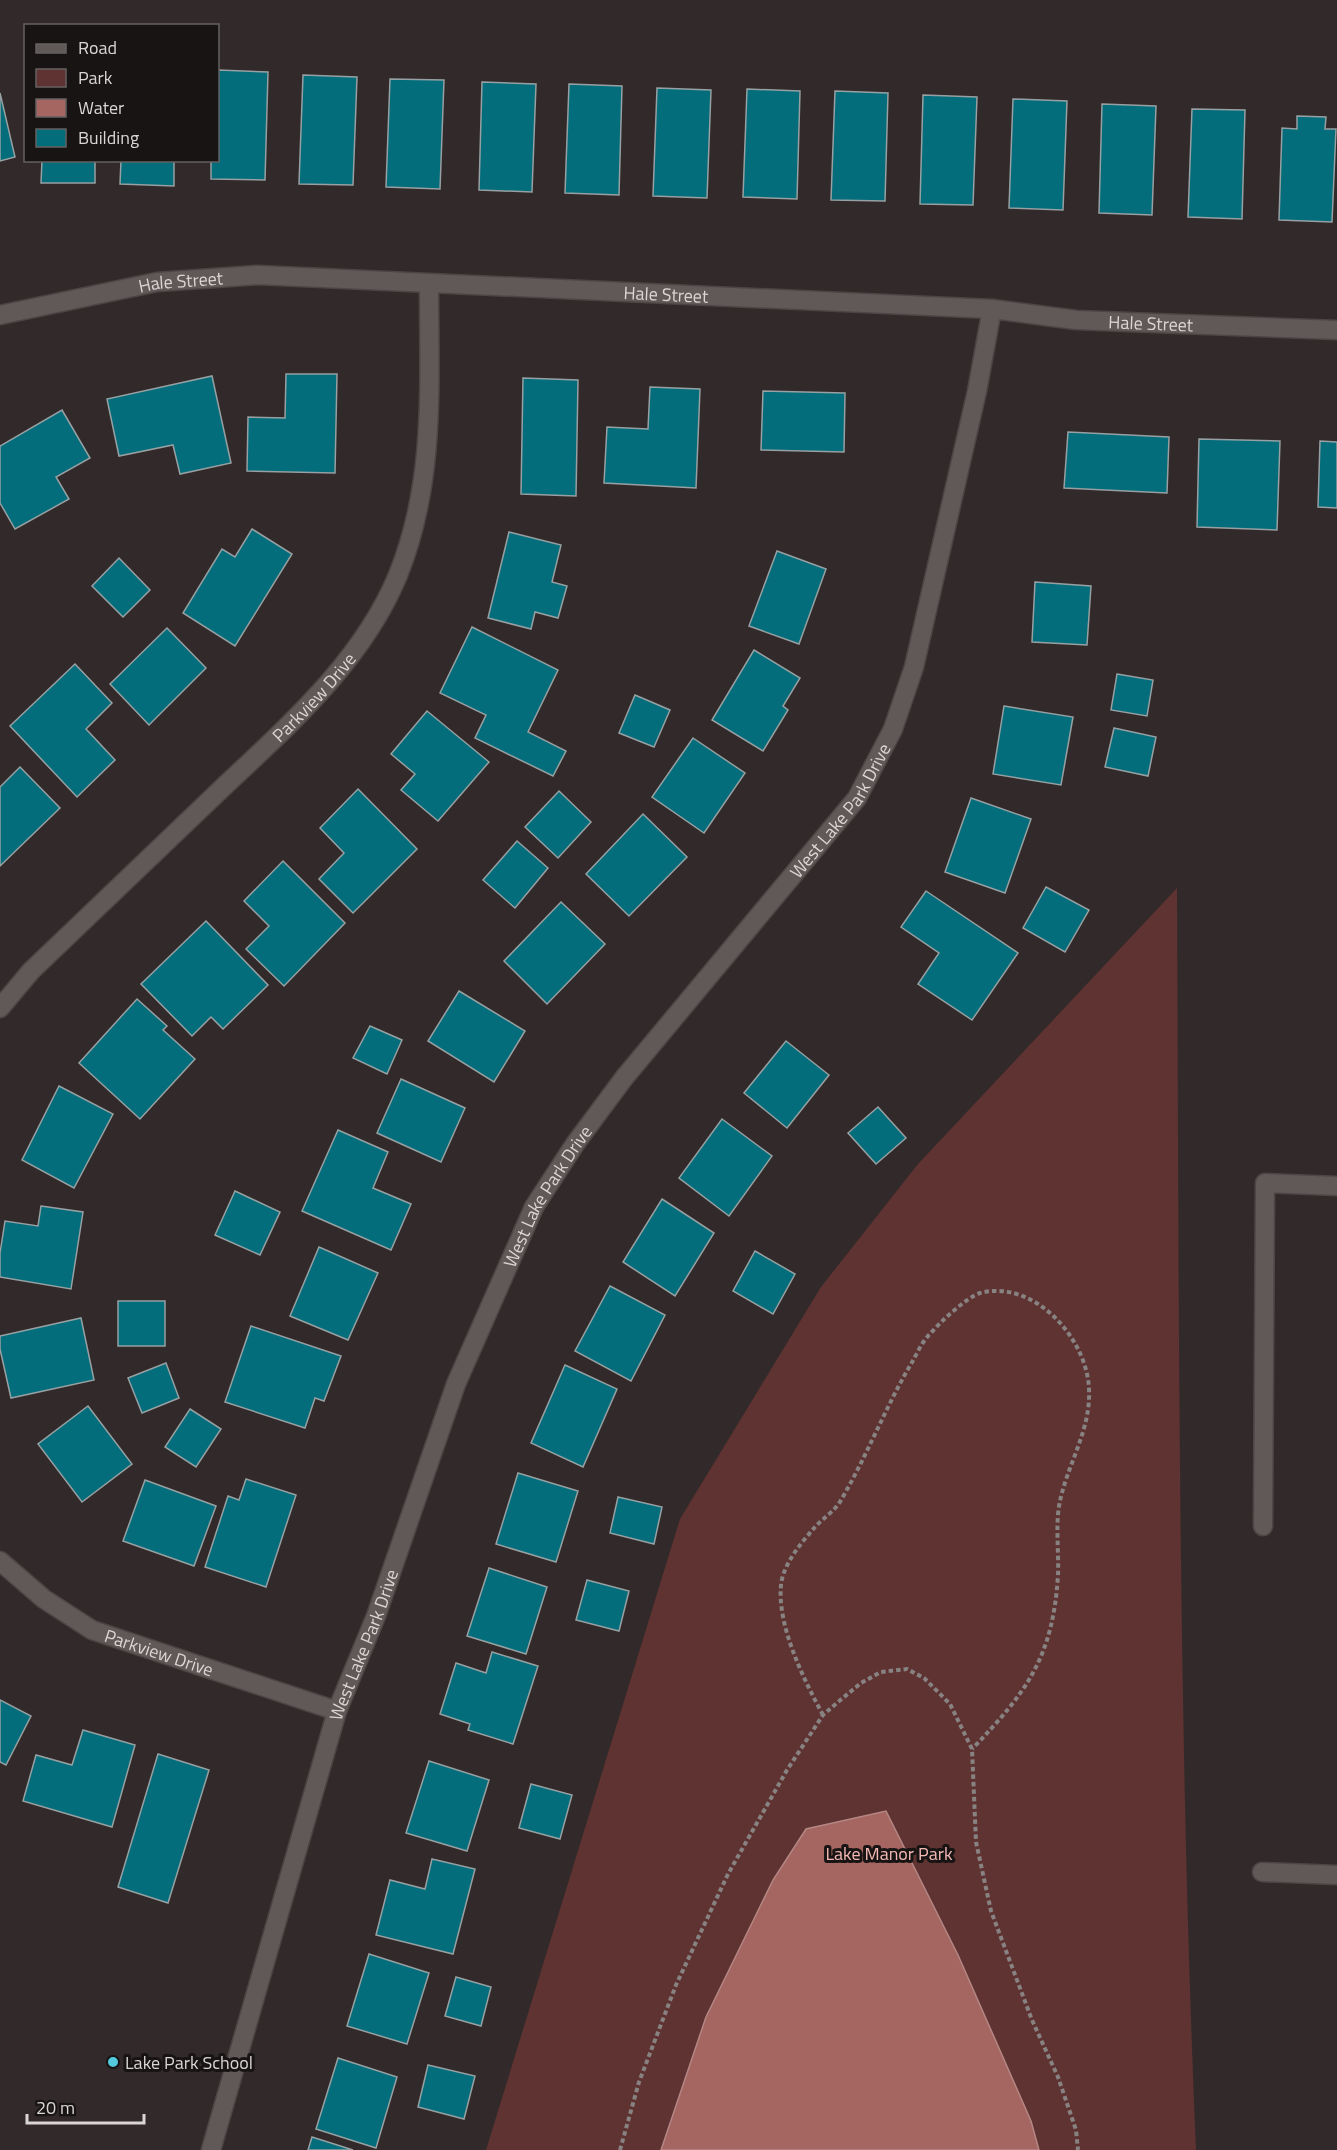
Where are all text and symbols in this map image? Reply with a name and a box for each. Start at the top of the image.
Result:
legend [24,24,219,162]
text: Road [78,34,117,61]
text: Park [78,64,113,91]
text: Water [78,94,124,121]
text: Building [78,124,139,151]
street label: Hale Street [136,264,224,299]
street label: Hale Street [623,278,710,309]
street label: Hale Street [1108,308,1194,338]
street label: Parkview Drive [266,647,362,748]
street label: West Lake Park Drive [783,738,897,884]
street label: West Lake Park Drive [496,1119,598,1271]
street label: West Lake Park Drive [322,1566,405,1723]
street label: Parkview Drive [101,1622,217,1683]
park label: Lake Manor Park [825,1840,953,1867]
place label: Lake Park School [125,2049,253,2076]
marker: Lake Park School [106,2055,120,2069]
scale bar [27,2087,144,2125]
text: 20 m [36,2094,75,2121]

